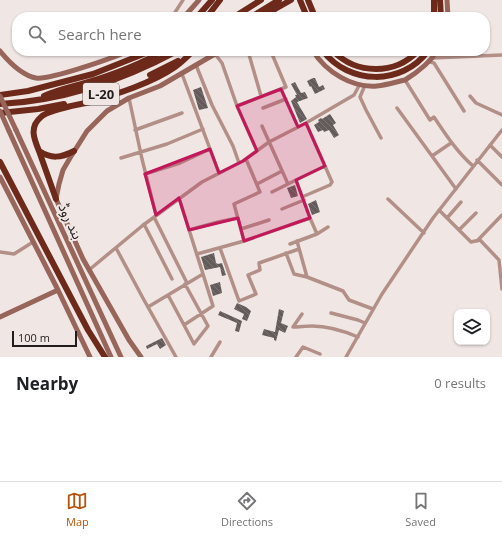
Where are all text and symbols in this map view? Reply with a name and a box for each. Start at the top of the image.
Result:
search box [12,12,490,56]
icon: search [26,23,48,45]
text: Search here [58,24,142,44]
road number: L-20 [83,83,119,105]
street label: بند روڈ [54,200,88,242]
map controls [454,309,490,345]
button: layers [454,309,490,345]
scale bar [12,329,77,348]
text: 100 m [18,330,50,345]
text: Nearby [16,372,78,395]
text: 0 results [434,374,486,392]
tab: Map [66,490,89,529]
tab: Directions [221,490,273,529]
tab: Saved [405,490,436,529]

